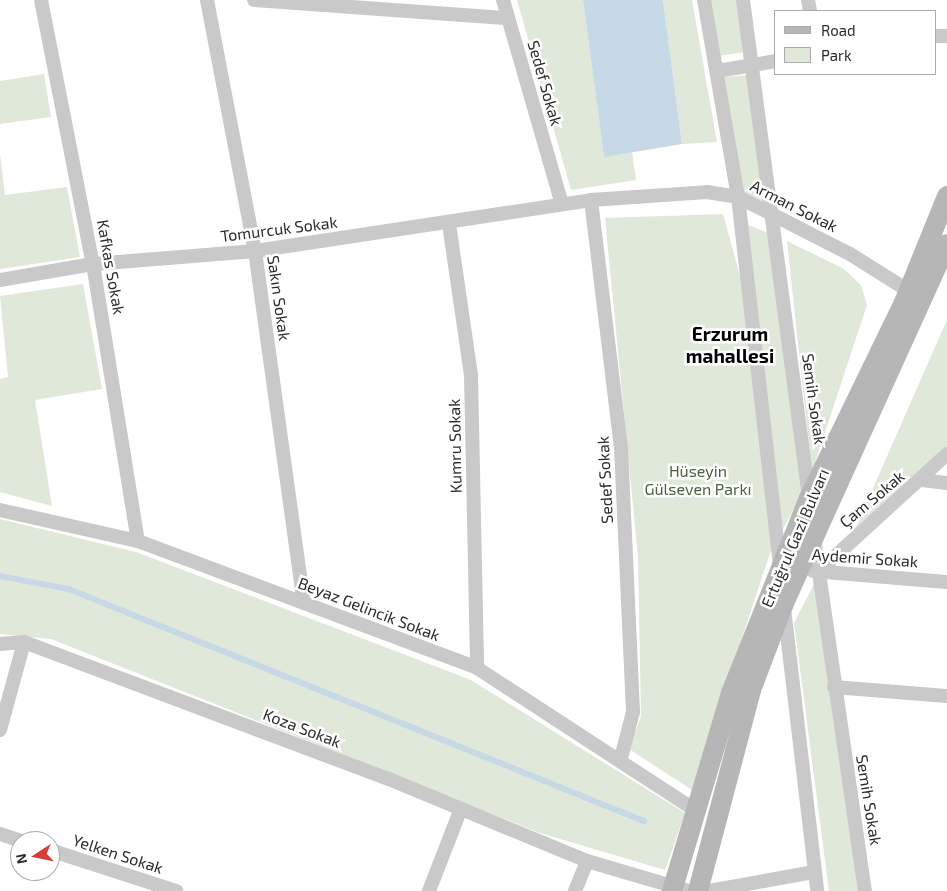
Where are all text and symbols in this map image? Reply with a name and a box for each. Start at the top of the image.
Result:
legend [774,10,937,75]
text: Road [821,21,856,39]
street label: Sedef Sokak [524,38,566,128]
text: Park [821,46,852,64]
street label: Arman Sokak [747,176,841,236]
street label: Tomurcuk Sokak [219,212,339,246]
street label: Kafkas Sokak [93,218,129,316]
street label: Sakın Sokak [264,254,294,342]
district label: Erzurum mahallesi [686,323,774,367]
street label: Semih Sokak [798,352,830,446]
street label: Kumru Sokak [445,398,465,494]
street label: Sedef Sokak [593,436,617,524]
park label: Hüseyin Gülseven Parkı [644,461,752,499]
street label: Ertuğrul Gazi Bulvarı [757,466,833,610]
street label: Çam Sokak [836,466,908,532]
street label: Aydemir Sokak [811,545,919,571]
street label: Beyaz Gelincik Sokak [295,573,443,645]
street label: Koza Sokak [260,704,344,752]
street label: Semih Sokak [852,753,886,847]
street label: Yelken Sokak [70,830,166,878]
north arrow [10,831,60,881]
text: N [11,852,30,865]

